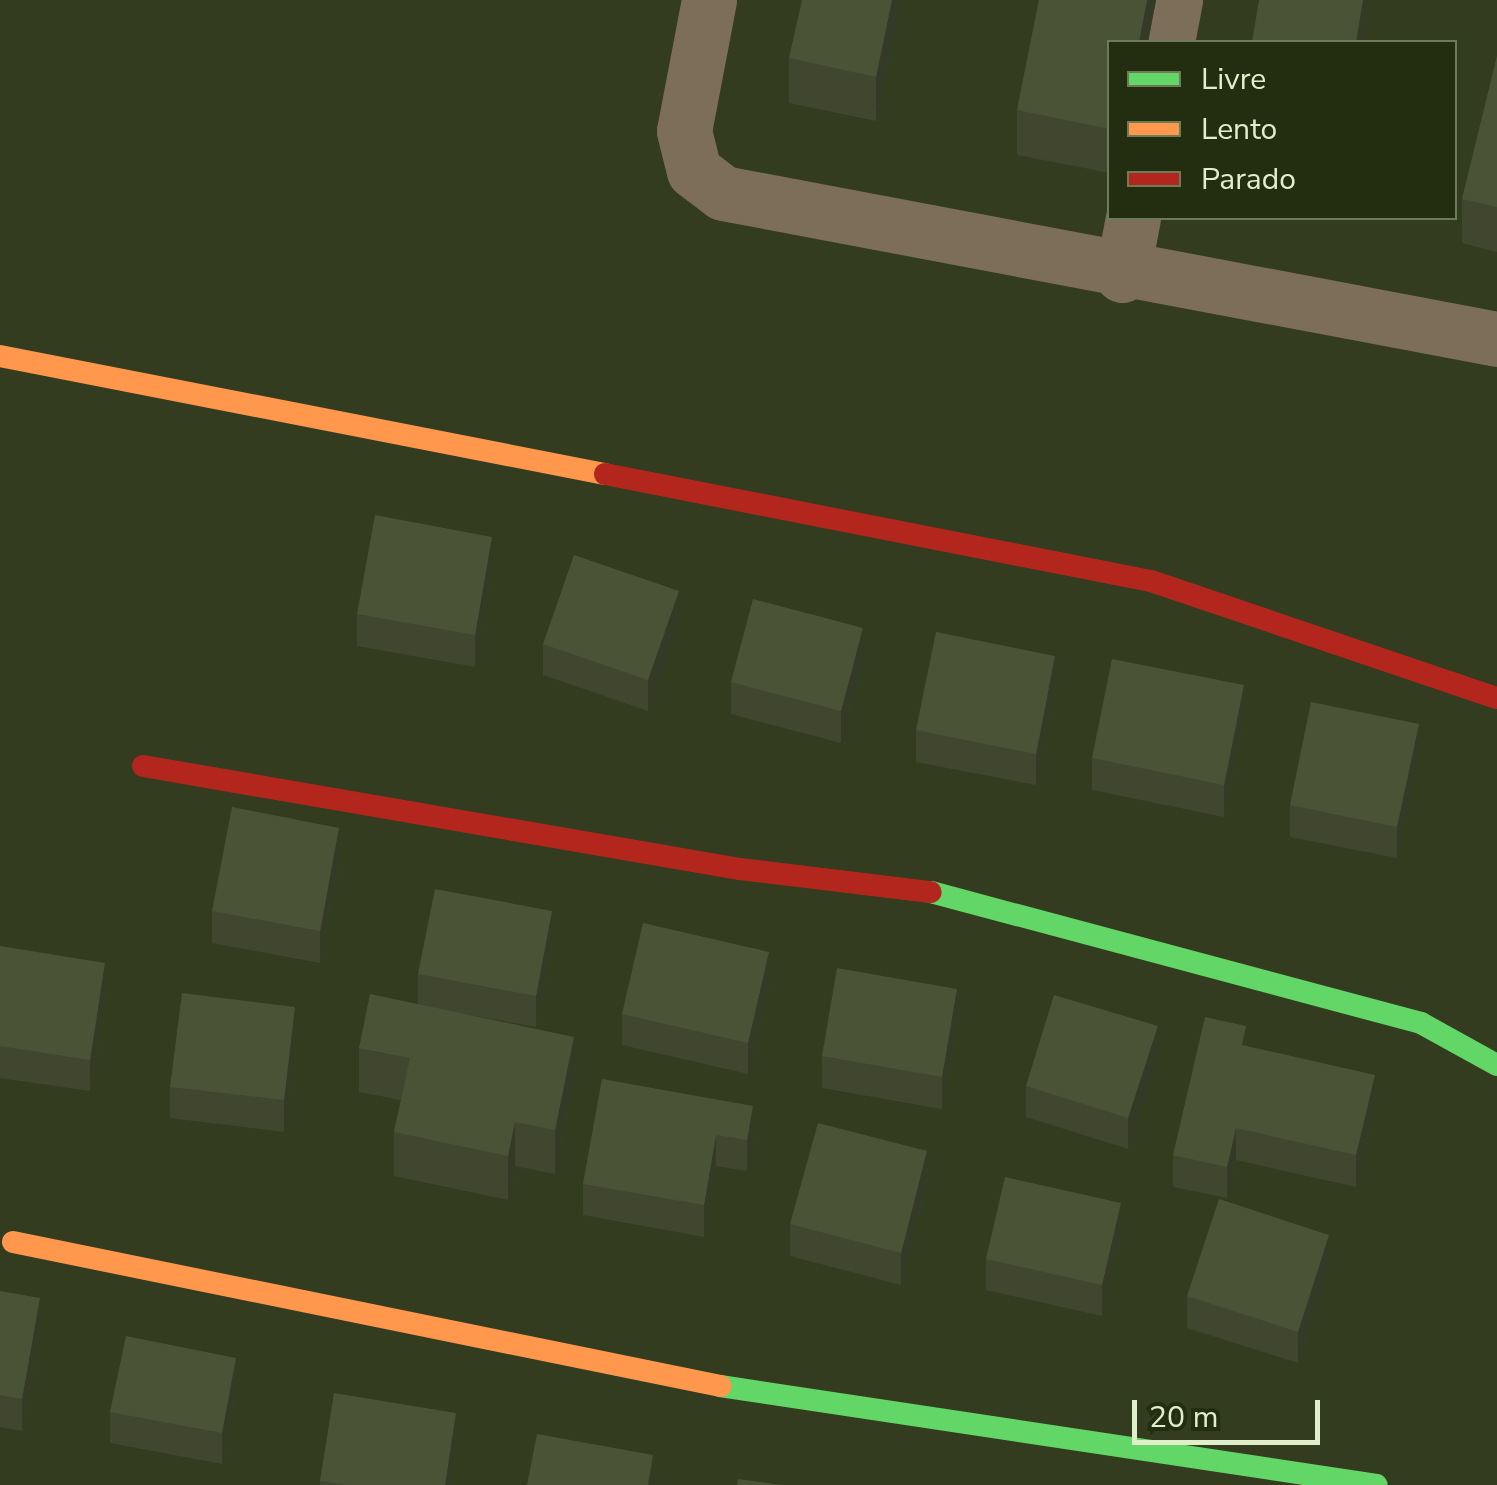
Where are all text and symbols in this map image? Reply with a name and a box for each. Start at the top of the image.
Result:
legend [1107,40,1457,220]
text: Livre [1201,59,1266,100]
text: Lento [1201,109,1277,150]
text: Parado [1201,159,1296,200]
scale bar [1137,1380,1324,1442]
text: 20 m [1149,1397,1218,1438]

